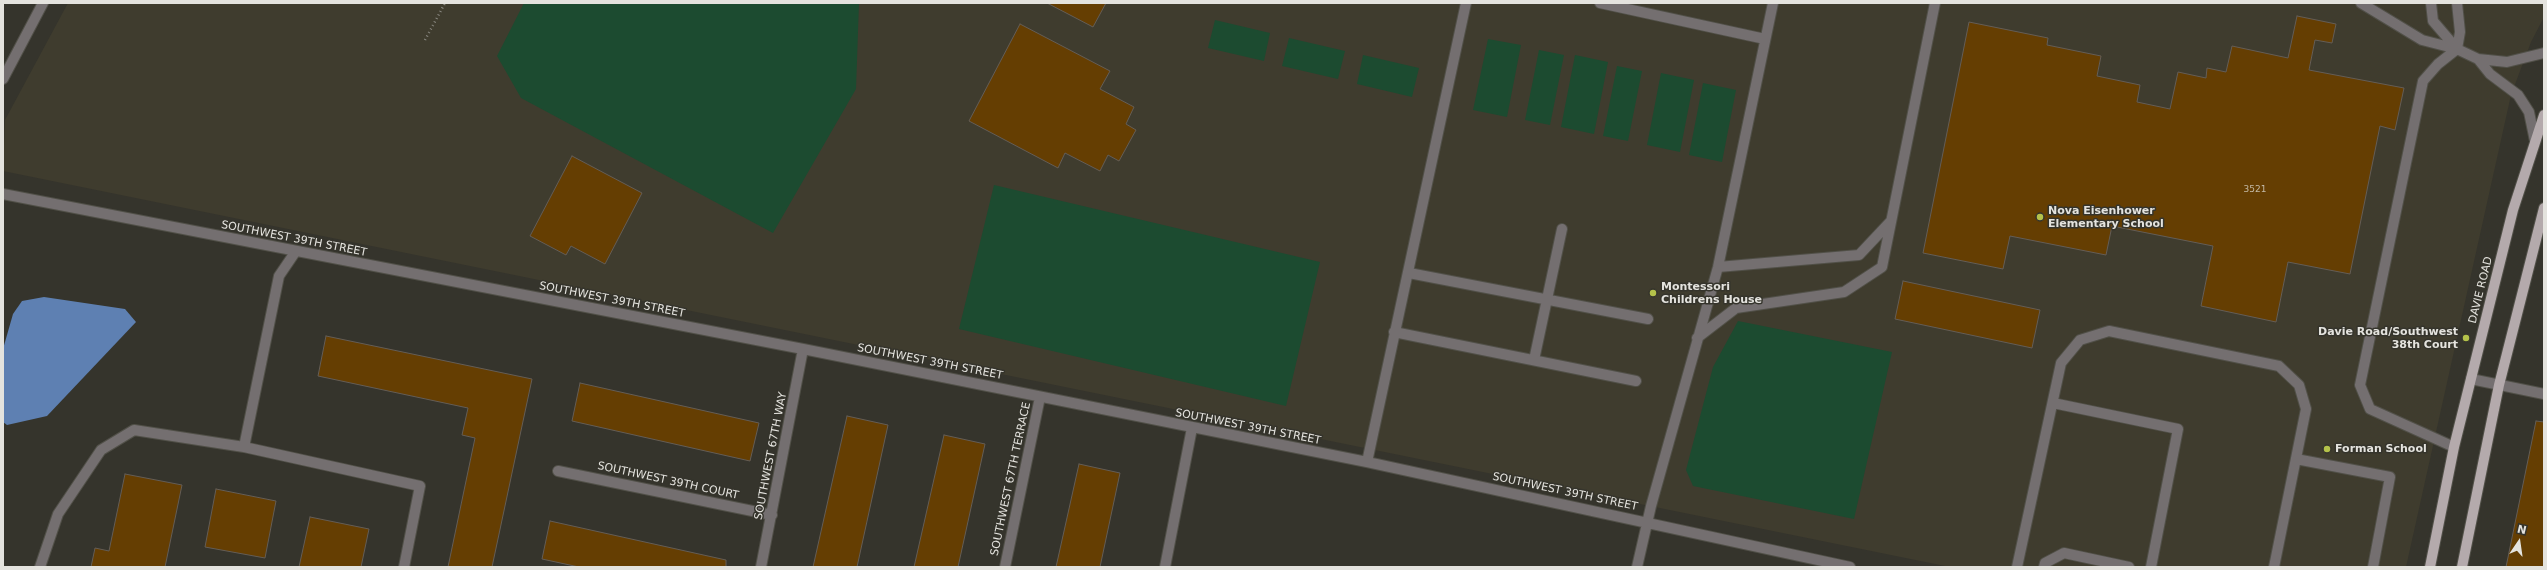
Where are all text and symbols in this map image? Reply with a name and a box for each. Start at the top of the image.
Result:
house number: 3521 [2244,185,2266,195]
place label: Nova Eisenhower Elementary School [2048,204,2164,230]
marker: Nova Eisenhower Elementary School [2035,212,2045,222]
street label: SOUTHWEST 39TH STREET [220,218,368,260]
street label: DAVIE ROAD [2466,255,2496,325]
street label: SOUTHWEST 39TH STREET [538,279,686,321]
place label: Montessori Childrens House [1661,280,1762,306]
marker: Montessori Childrens House [1648,288,1658,298]
place label: Davie Road/Southwest 38th Court [2318,325,2458,351]
marker: Davie Road/Southwest 38th Court [2461,333,2471,343]
street label: SOUTHWEST 39TH STREET [856,341,1004,383]
street label: SOUTHWEST 67TH WAY [752,391,790,521]
street label: SOUTHWEST 67TH TERRACE [988,401,1034,557]
street label: SOUTHWEST 39TH STREET [1174,406,1322,448]
place label: Forman School [2335,442,2427,456]
marker: Forman School [2322,444,2332,454]
street label: SOUTHWEST 39TH COURT [596,460,740,502]
street label: SOUTHWEST 39TH STREET [1491,470,1639,514]
north arrow [2499,522,2539,562]
text: N [2516,522,2528,537]

